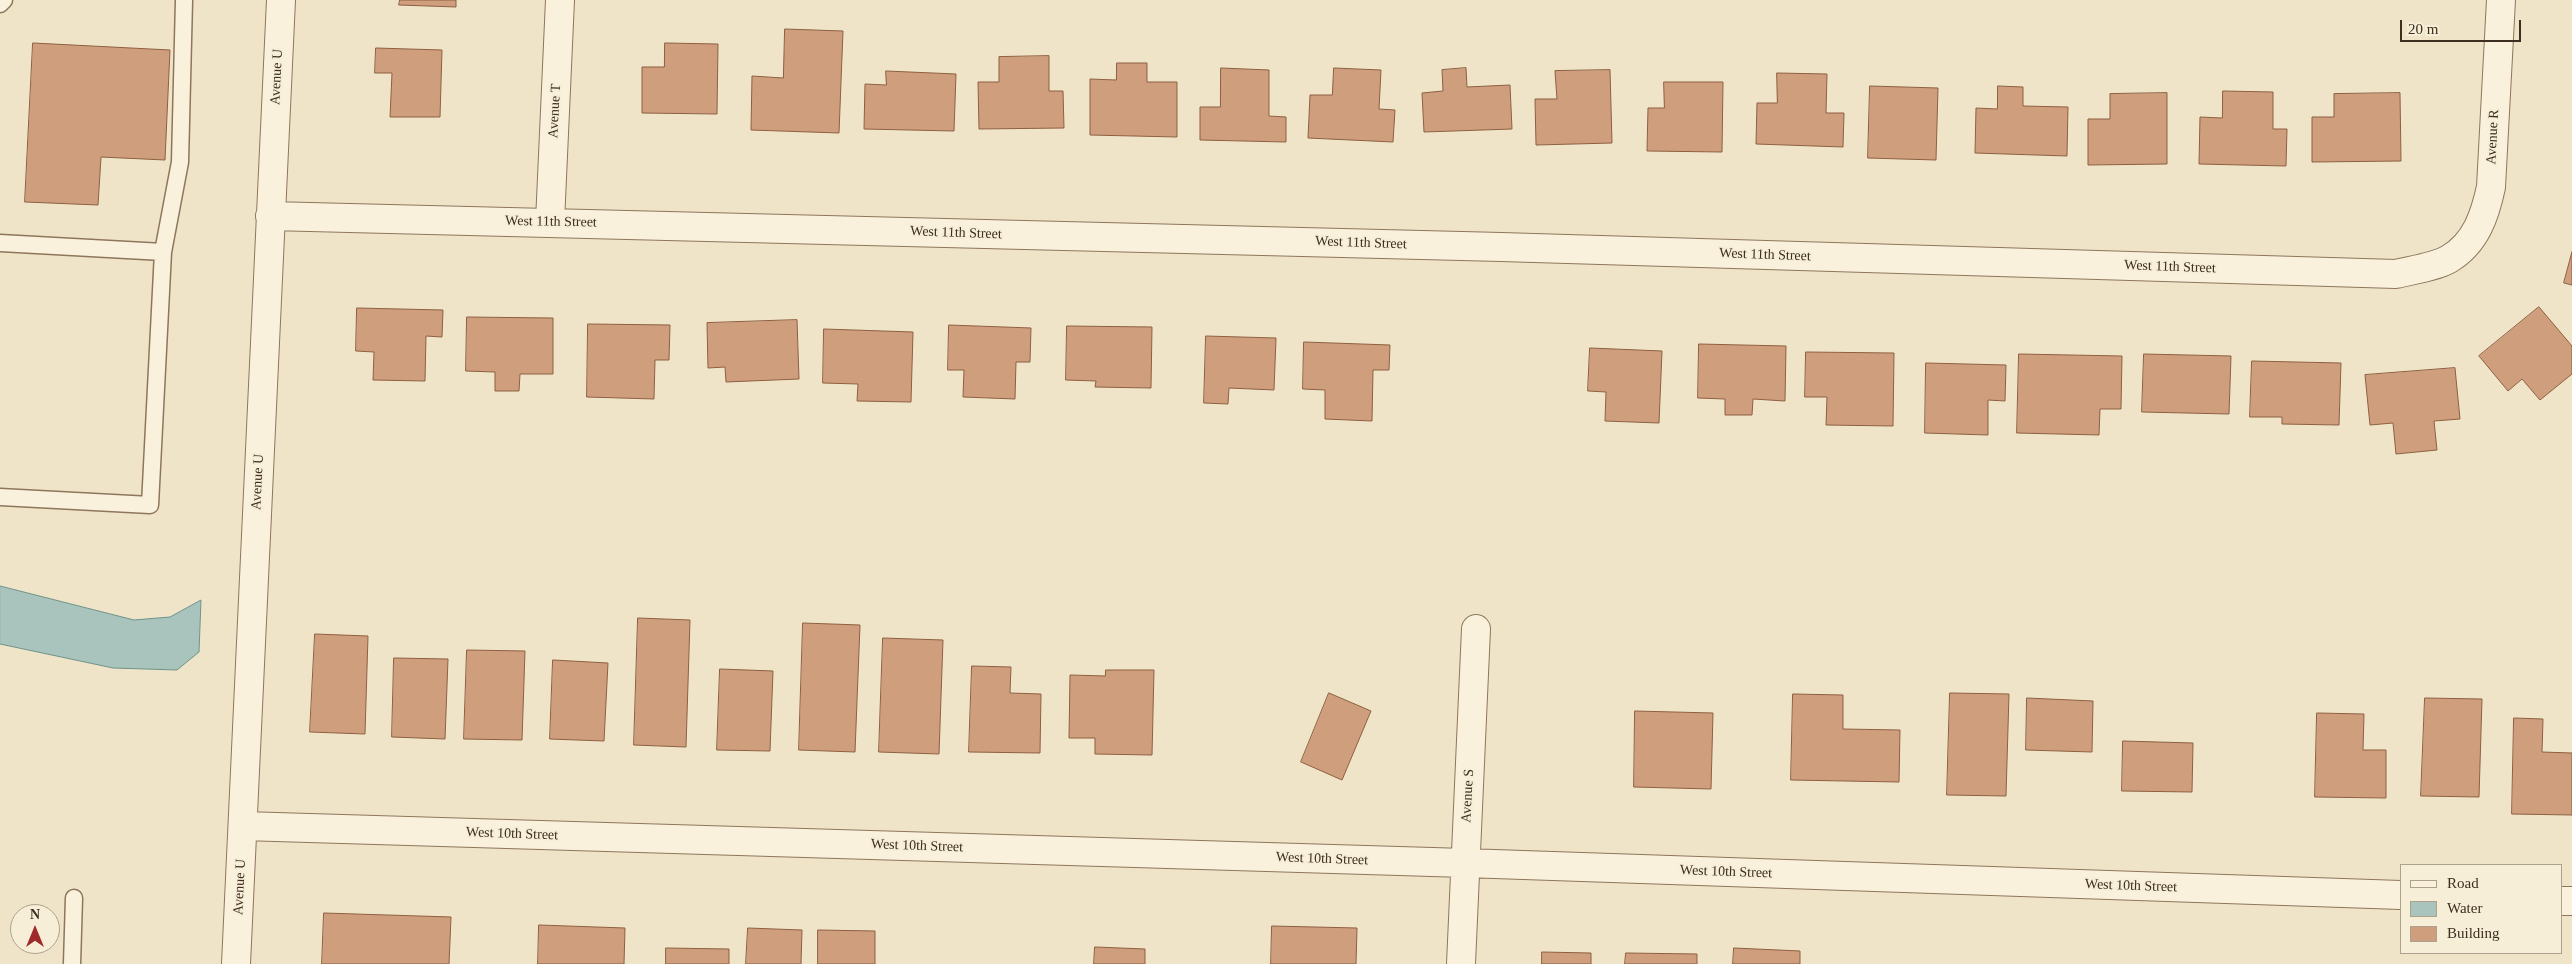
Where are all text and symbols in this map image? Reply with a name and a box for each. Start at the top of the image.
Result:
scale bar [2402,10,2523,42]
text: 20 m [2408,21,2438,37]
street label: Avenue U [267,49,287,105]
street label: Avenue T [545,83,565,139]
street label: Avenue R [2483,109,2503,165]
street label: West 11th Street [505,213,597,231]
street label: West 11th Street [910,223,1002,243]
street label: West 11th Street [1315,233,1407,253]
street label: West 11th Street [1719,245,1811,265]
street label: West 11th Street [2124,257,2216,277]
street label: Avenue U [248,454,268,510]
street label: Avenue S [1458,769,1478,823]
street label: West 10th Street [466,824,558,844]
street label: West 10th Street [871,836,963,856]
street label: West 10th Street [1276,849,1368,869]
street label: Avenue U [230,859,250,915]
street label: West 10th Street [1680,862,1772,882]
legend [2400,864,2562,954]
text: Road [2447,875,2479,891]
street label: West 10th Street [2085,876,2177,896]
text: Water [2447,900,2482,916]
north arrow [10,904,60,954]
text: N [30,907,40,922]
text: Building [2447,925,2500,941]

